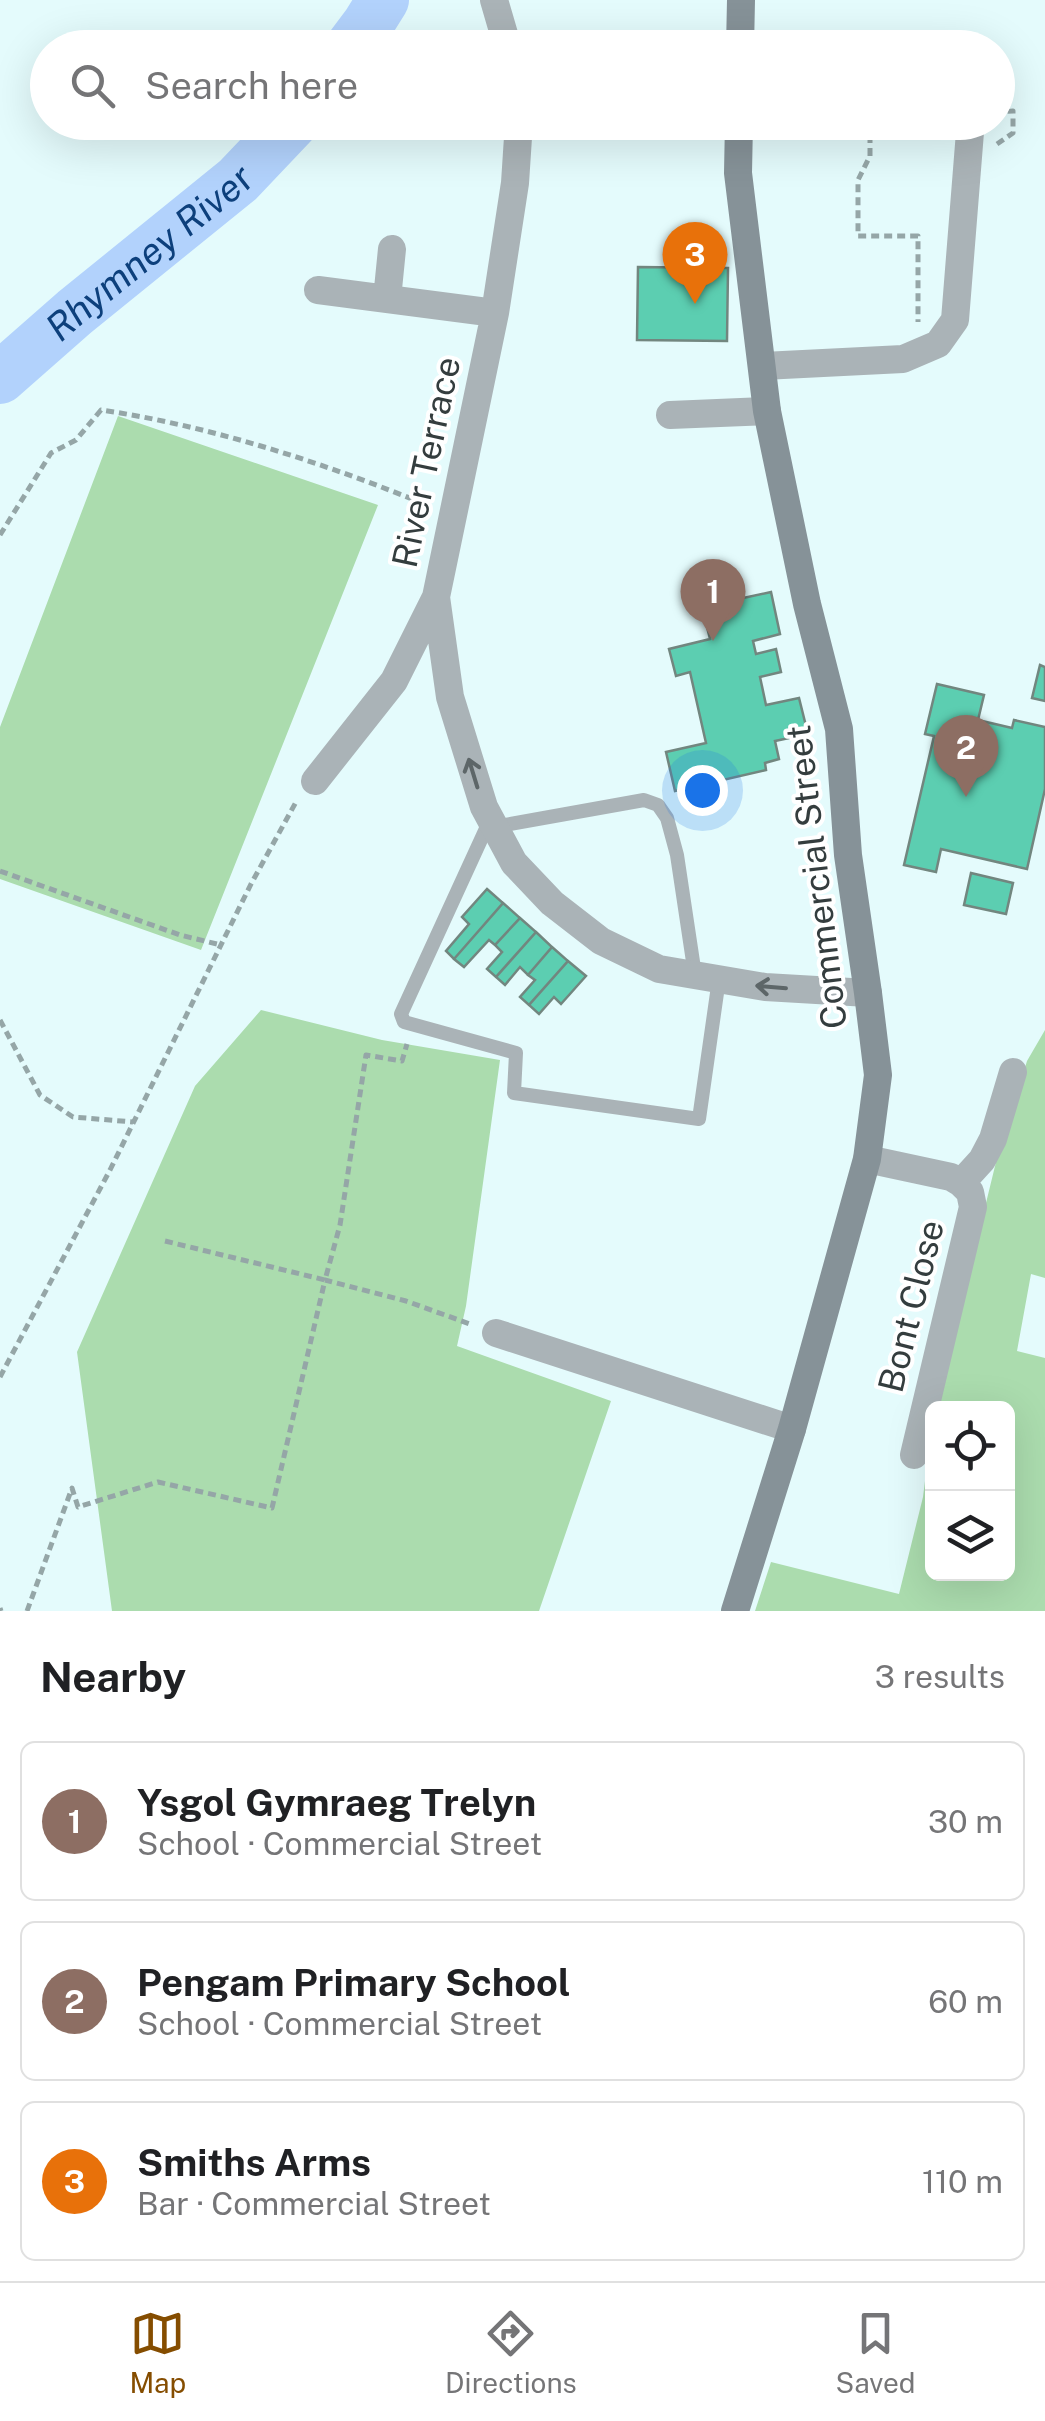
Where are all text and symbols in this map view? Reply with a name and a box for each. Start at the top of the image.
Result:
search box [30,30,1015,140]
icon: search [65,58,120,113]
text: Search here [145,63,358,108]
water label: Rhymney River [36,155,263,350]
pin: 3 [662,222,728,304]
street label: River Terrace [384,353,468,571]
pin: 1 [680,558,746,641]
pin: 2 [934,714,998,797]
street label: Commercial Street [777,723,855,1031]
one-way arrow [463,758,481,789]
your location [677,765,728,816]
one-way arrow [756,977,788,996]
street label: Bont Close [870,1216,952,1396]
map controls [925,1401,1015,1581]
button: locate [925,1401,1015,1491]
button: layers [925,1491,1015,1581]
text: Nearby [40,1652,186,1701]
text: 3 results [875,1658,1005,1695]
text: Ysgol Gymraeg Trelyn [137,1780,536,1825]
text: 1 [68,1803,81,1840]
text: 30 m [928,1803,1003,1840]
text: School · Commercial Street [137,1825,542,1862]
text: Pengam Primary School [137,1960,570,2005]
text: 2 [64,1983,85,2020]
text: 60 m [928,1983,1003,2020]
text: School · Commercial Street [137,2005,542,2042]
text: Smiths Arms [137,2140,371,2185]
text: 3 [64,2163,85,2200]
text: 110 m [922,2163,1003,2200]
text: Bar · Commercial Street [137,2185,491,2222]
tab: Map [129,2306,186,2399]
tab: Directions [445,2306,577,2399]
tab: Saved [835,2306,916,2399]

